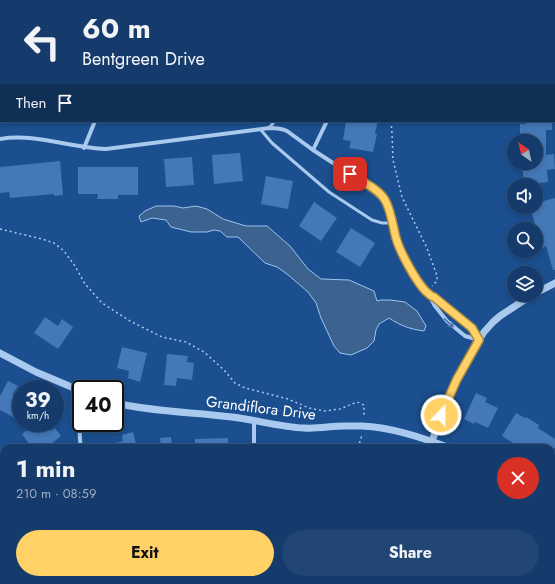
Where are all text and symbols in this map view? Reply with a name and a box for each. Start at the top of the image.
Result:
text: 60 m [82,8,151,49]
icon: left [16,16,68,68]
text: Bentgreen Drive [82,46,205,72]
text: Then [16,92,46,114]
icon: arrive [54,92,76,114]
north arrow [507,134,543,170]
map controls [507,134,543,302]
pin [333,157,367,191]
icon: arrive [339,163,361,185]
button: sound [507,178,543,214]
button: search [507,222,543,258]
button: layers [507,266,543,302]
one-way arrow [444,318,454,328]
speed limit sign: 40 [72,380,124,432]
text: 39 [25,386,51,415]
street label: Grandiflora Drive [205,390,317,426]
position arrow [420,394,462,436]
text: km/h [27,408,49,423]
text: 1 min [16,451,76,486]
button: close [497,457,539,499]
text: 210 m · 08:59 [16,484,96,503]
button: Exit [16,530,274,576]
button: Share [282,530,539,576]

